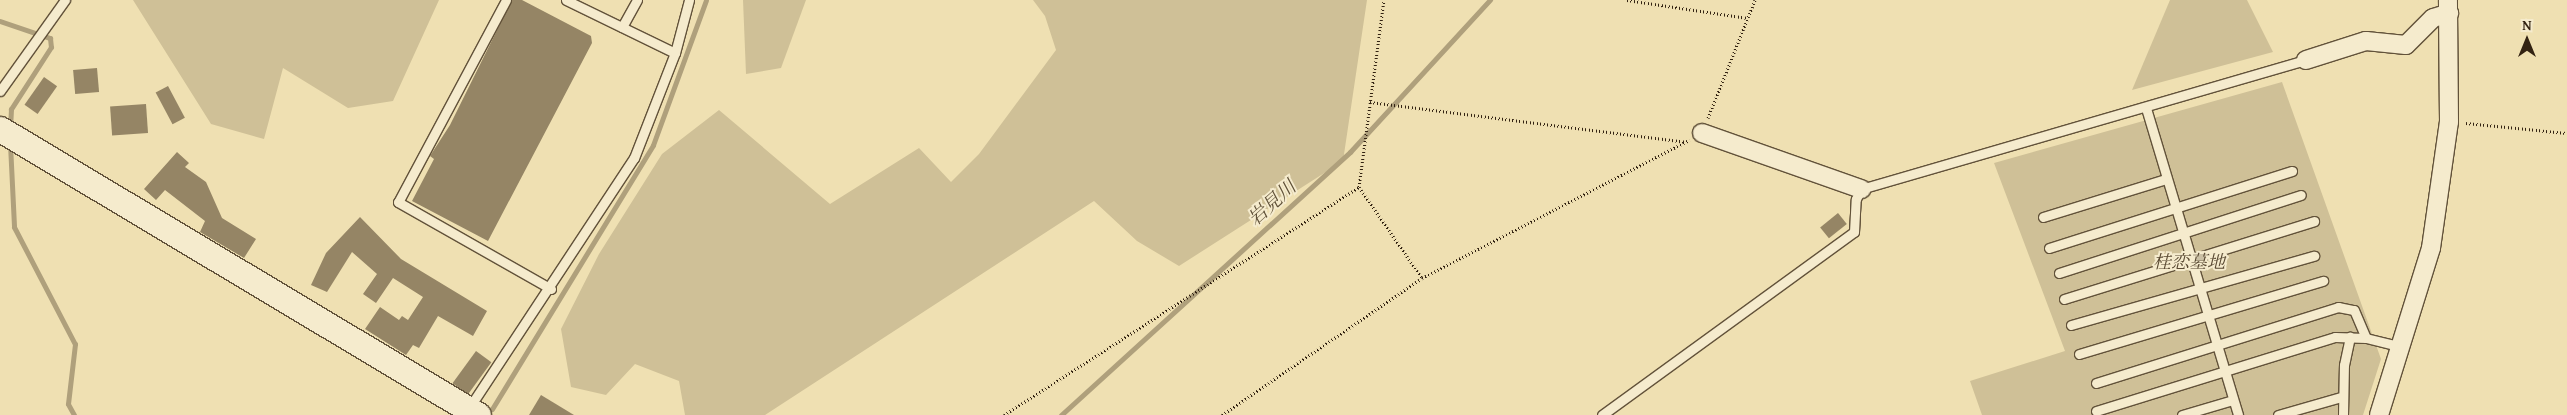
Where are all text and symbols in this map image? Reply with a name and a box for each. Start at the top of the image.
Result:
north arrow [2502,15,2552,65]
text: N [2522,15,2532,35]
water label: 岩見川 [1243,175,1301,231]
park label: 桂恋墓地 [2153,251,2225,273]

